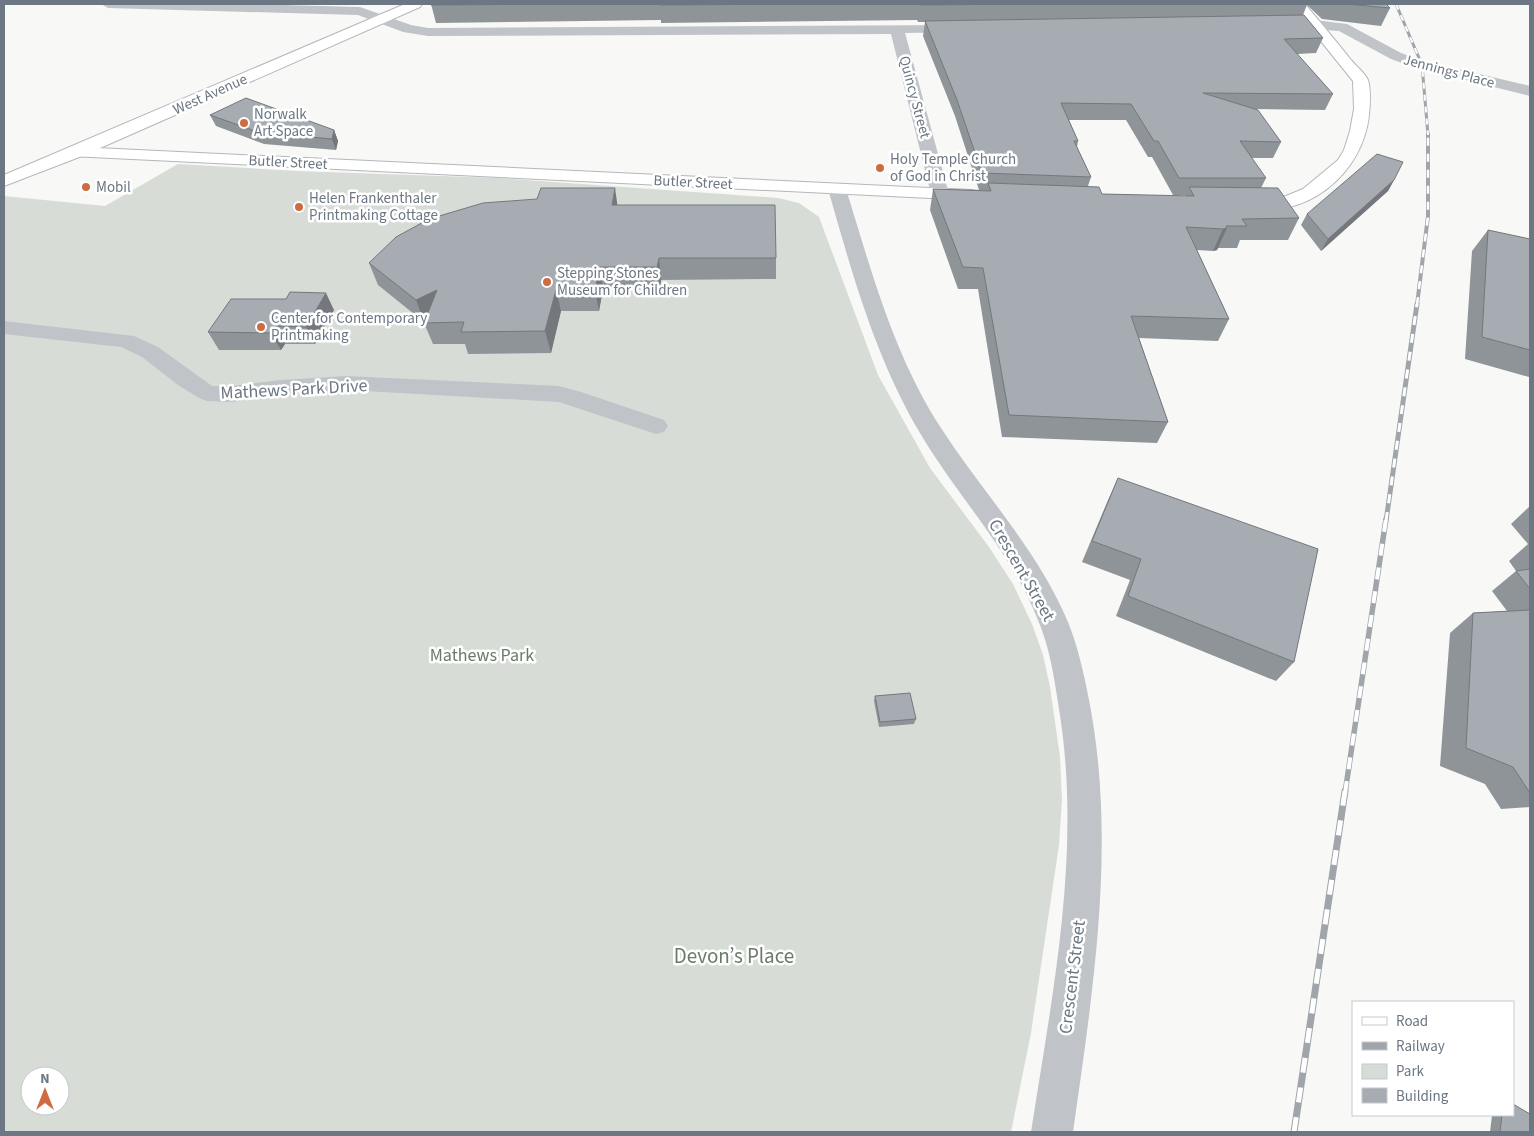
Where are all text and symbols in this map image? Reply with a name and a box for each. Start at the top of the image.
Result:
street label: Jennings Place [1401,49,1497,94]
street label: Quincy Street [893,54,936,141]
street label: West Avenue [170,69,251,120]
place label: Norwalk Art Space [254,104,313,142]
marker: Norwalk Art Space [238,117,250,129]
place label: Holy Temple Church of God in Christ [890,149,1016,187]
street label: Butler Street [248,150,328,175]
marker: Holy Temple Church of God in Christ [874,162,886,174]
street label: Butler Street [653,170,733,195]
place label: Mobil [96,177,131,198]
marker: Mobil [80,181,92,193]
place label: Helen Frankenthaler Printmaking Cottage [309,188,438,226]
marker: Helen Frankenthaler Printmaking Cottage [293,201,305,213]
place label: Stepping Stones Museum for Children [557,263,687,301]
marker: Stepping Stones Museum for Children [541,276,553,288]
place label: Center for Contemporary Printmaking [271,308,427,346]
marker: Center for Contemporary Printmaking [255,321,267,333]
street label: Mathews Park Drive [220,373,368,406]
street label: Crescent Street [982,515,1061,626]
park label: Mathews Park [430,643,534,668]
street label: Crescent Street [1053,919,1092,1035]
park label: Devon’s Place [674,941,794,971]
legend [1352,1001,1514,1116]
text: Road [1396,1011,1428,1032]
text: Railway [1396,1036,1445,1057]
text: Park [1396,1061,1425,1082]
north arrow [20,1066,70,1116]
text: N [40,1069,50,1089]
text: Building [1396,1086,1449,1107]

